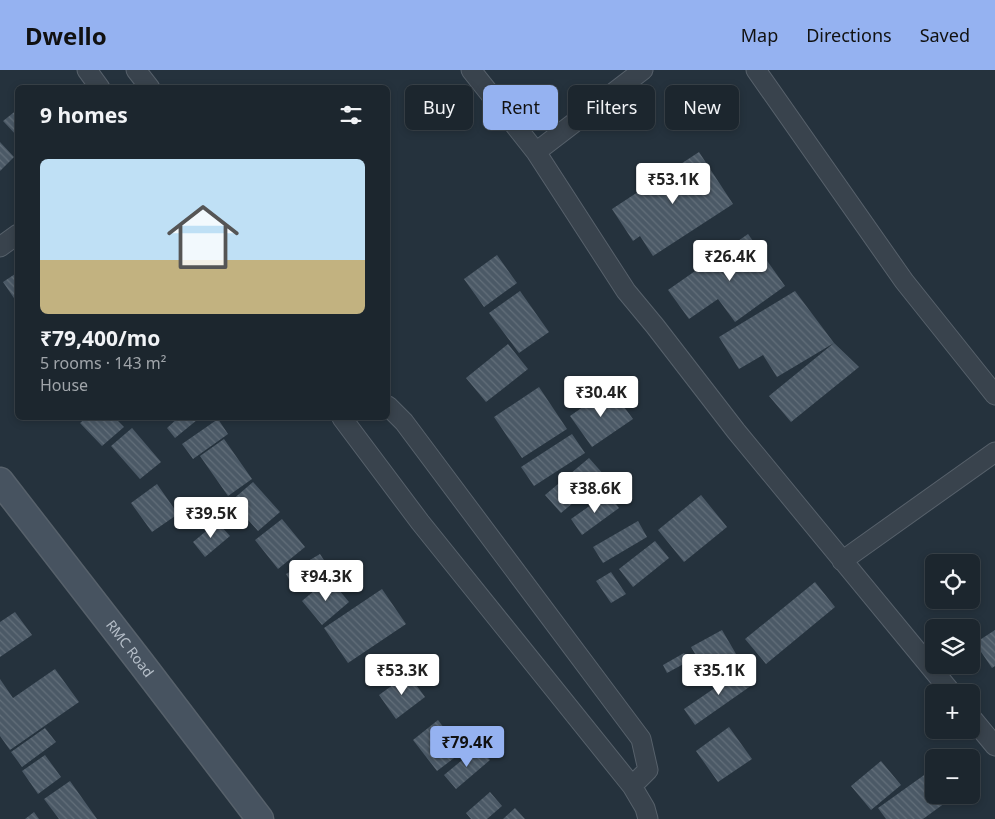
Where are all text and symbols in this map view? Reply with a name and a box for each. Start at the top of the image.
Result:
text: Dwello [25,19,107,52]
text: Map [741,23,778,47]
text: Directions [806,23,892,47]
text: Saved [920,23,970,47]
chip: Buy [405,85,473,130]
chip: Rent [483,85,558,130]
chip: Filters [568,85,655,130]
chip: New [665,85,739,130]
text: 9 homes [40,101,128,129]
icon: filters [337,101,365,129]
pin: ₹53.1K [632,162,714,205]
text: ₹53.1K [647,168,699,190]
icon: home [158,192,248,282]
pin: ₹26.4K [689,240,771,282]
text: ₹26.4K [704,245,756,267]
text: ₹79,400/mo [40,324,160,352]
text: 5 rooms · 143 m² [40,352,166,374]
text: House [40,374,88,396]
pin: ₹30.4K [560,376,642,418]
text: ₹30.4K [575,381,627,403]
pin: ₹38.6K [554,472,636,514]
text: ₹38.6K [569,477,621,499]
pin: ₹39.5K [170,496,252,539]
text: ₹39.5K [185,502,237,524]
map controls [925,554,980,804]
button: locate [925,554,980,609]
pin: ₹94.3K [285,560,367,602]
text: ₹94.3K [300,565,352,587]
street label: RMC Road [102,616,158,681]
button: layers [925,619,980,674]
pin: ₹53.3K [361,654,443,696]
pin: ₹35.1K [678,654,760,696]
text: ₹53.3K [376,659,428,681]
text: ₹35.1K [693,659,745,681]
button: + [925,684,980,739]
pin: ₹79.4K [426,726,508,768]
text: ₹79.4K [441,731,493,753]
button: − [925,749,980,804]

